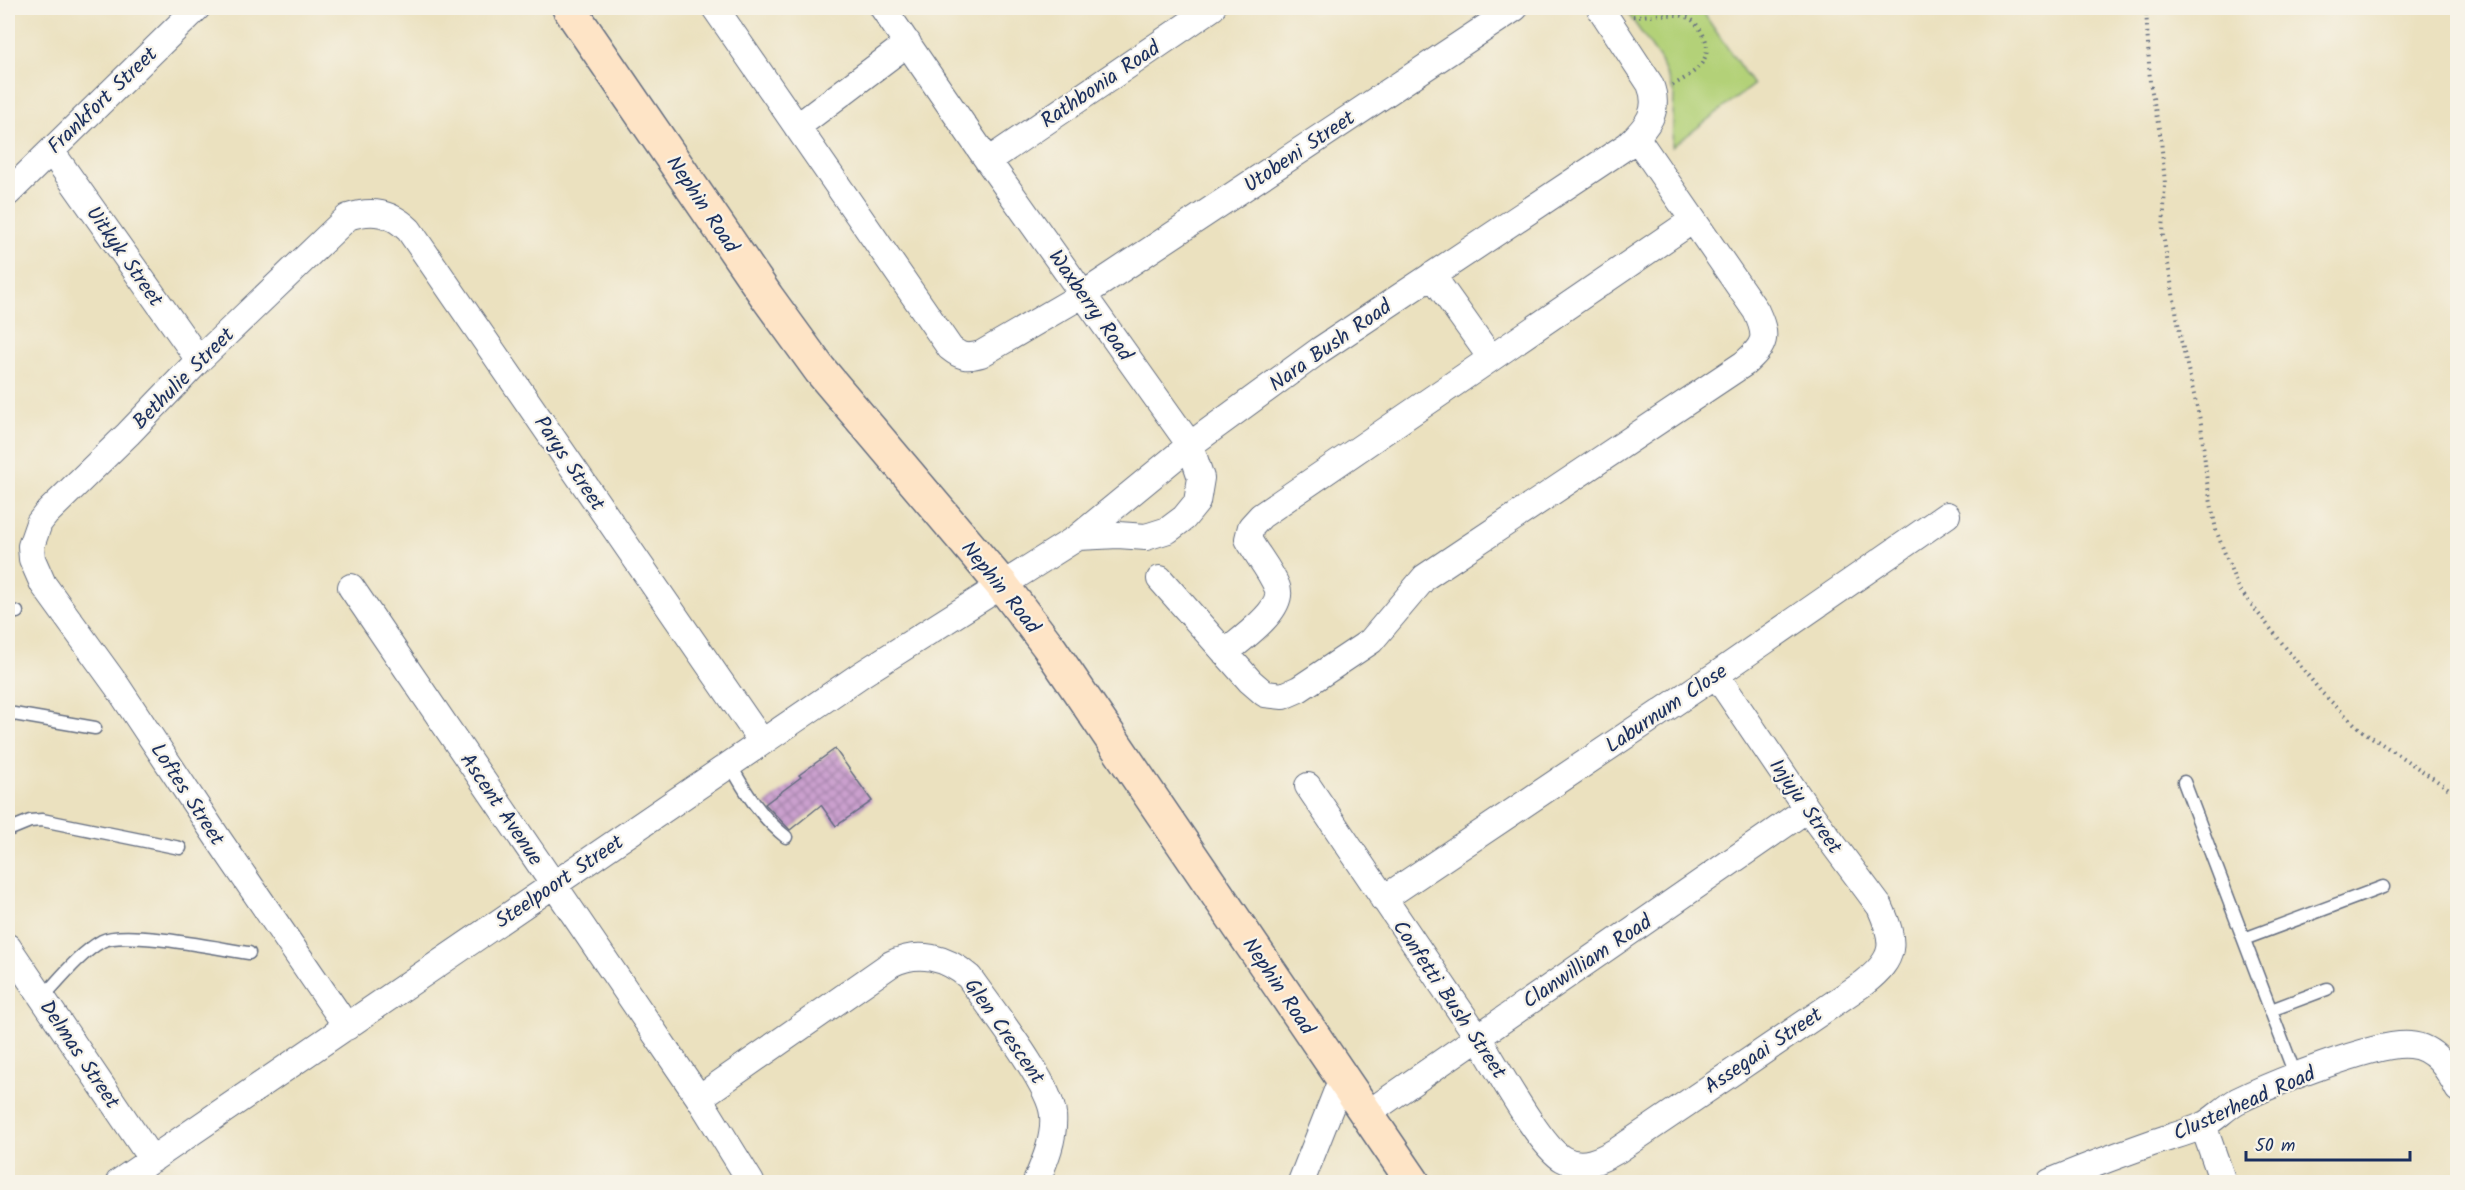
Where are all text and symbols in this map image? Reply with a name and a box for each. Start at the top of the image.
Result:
street label: Rathbonia Road [1034,33,1168,138]
street label: Frankfort Street [40,39,167,163]
street label: Utobeni Street [1237,102,1363,202]
street label: Nephin Road [657,149,747,261]
street label: Uitkyk Street [77,200,171,315]
street label: Waxberry Road [1039,243,1141,369]
street label: Nara Bush Road [1263,291,1400,401]
street label: Bethulie Street [125,320,244,438]
street label: Parys Street [525,410,613,519]
street label: Nephin Road [952,534,1048,642]
street label: Laburnum Close [1599,656,1735,762]
street label: Loftes Street [141,737,233,854]
street label: Ascent Avenue [451,747,551,873]
street label: Injuju Street [1760,752,1850,862]
street label: Steelpoort Street [489,826,632,938]
street label: Clanwilliam Road [1516,906,1660,1018]
street label: Confetti Bush Street [1383,914,1515,1087]
street label: Nephin Road [1233,931,1323,1043]
street label: Glen Crescent [955,972,1053,1092]
street label: Delmas Street [30,994,128,1117]
street label: Assegaai Street [1698,999,1830,1103]
street label: Clusterhead Road [2168,1058,2322,1151]
scale bar [2246,1124,2410,1162]
text: 50 m [2255,1132,2295,1161]

